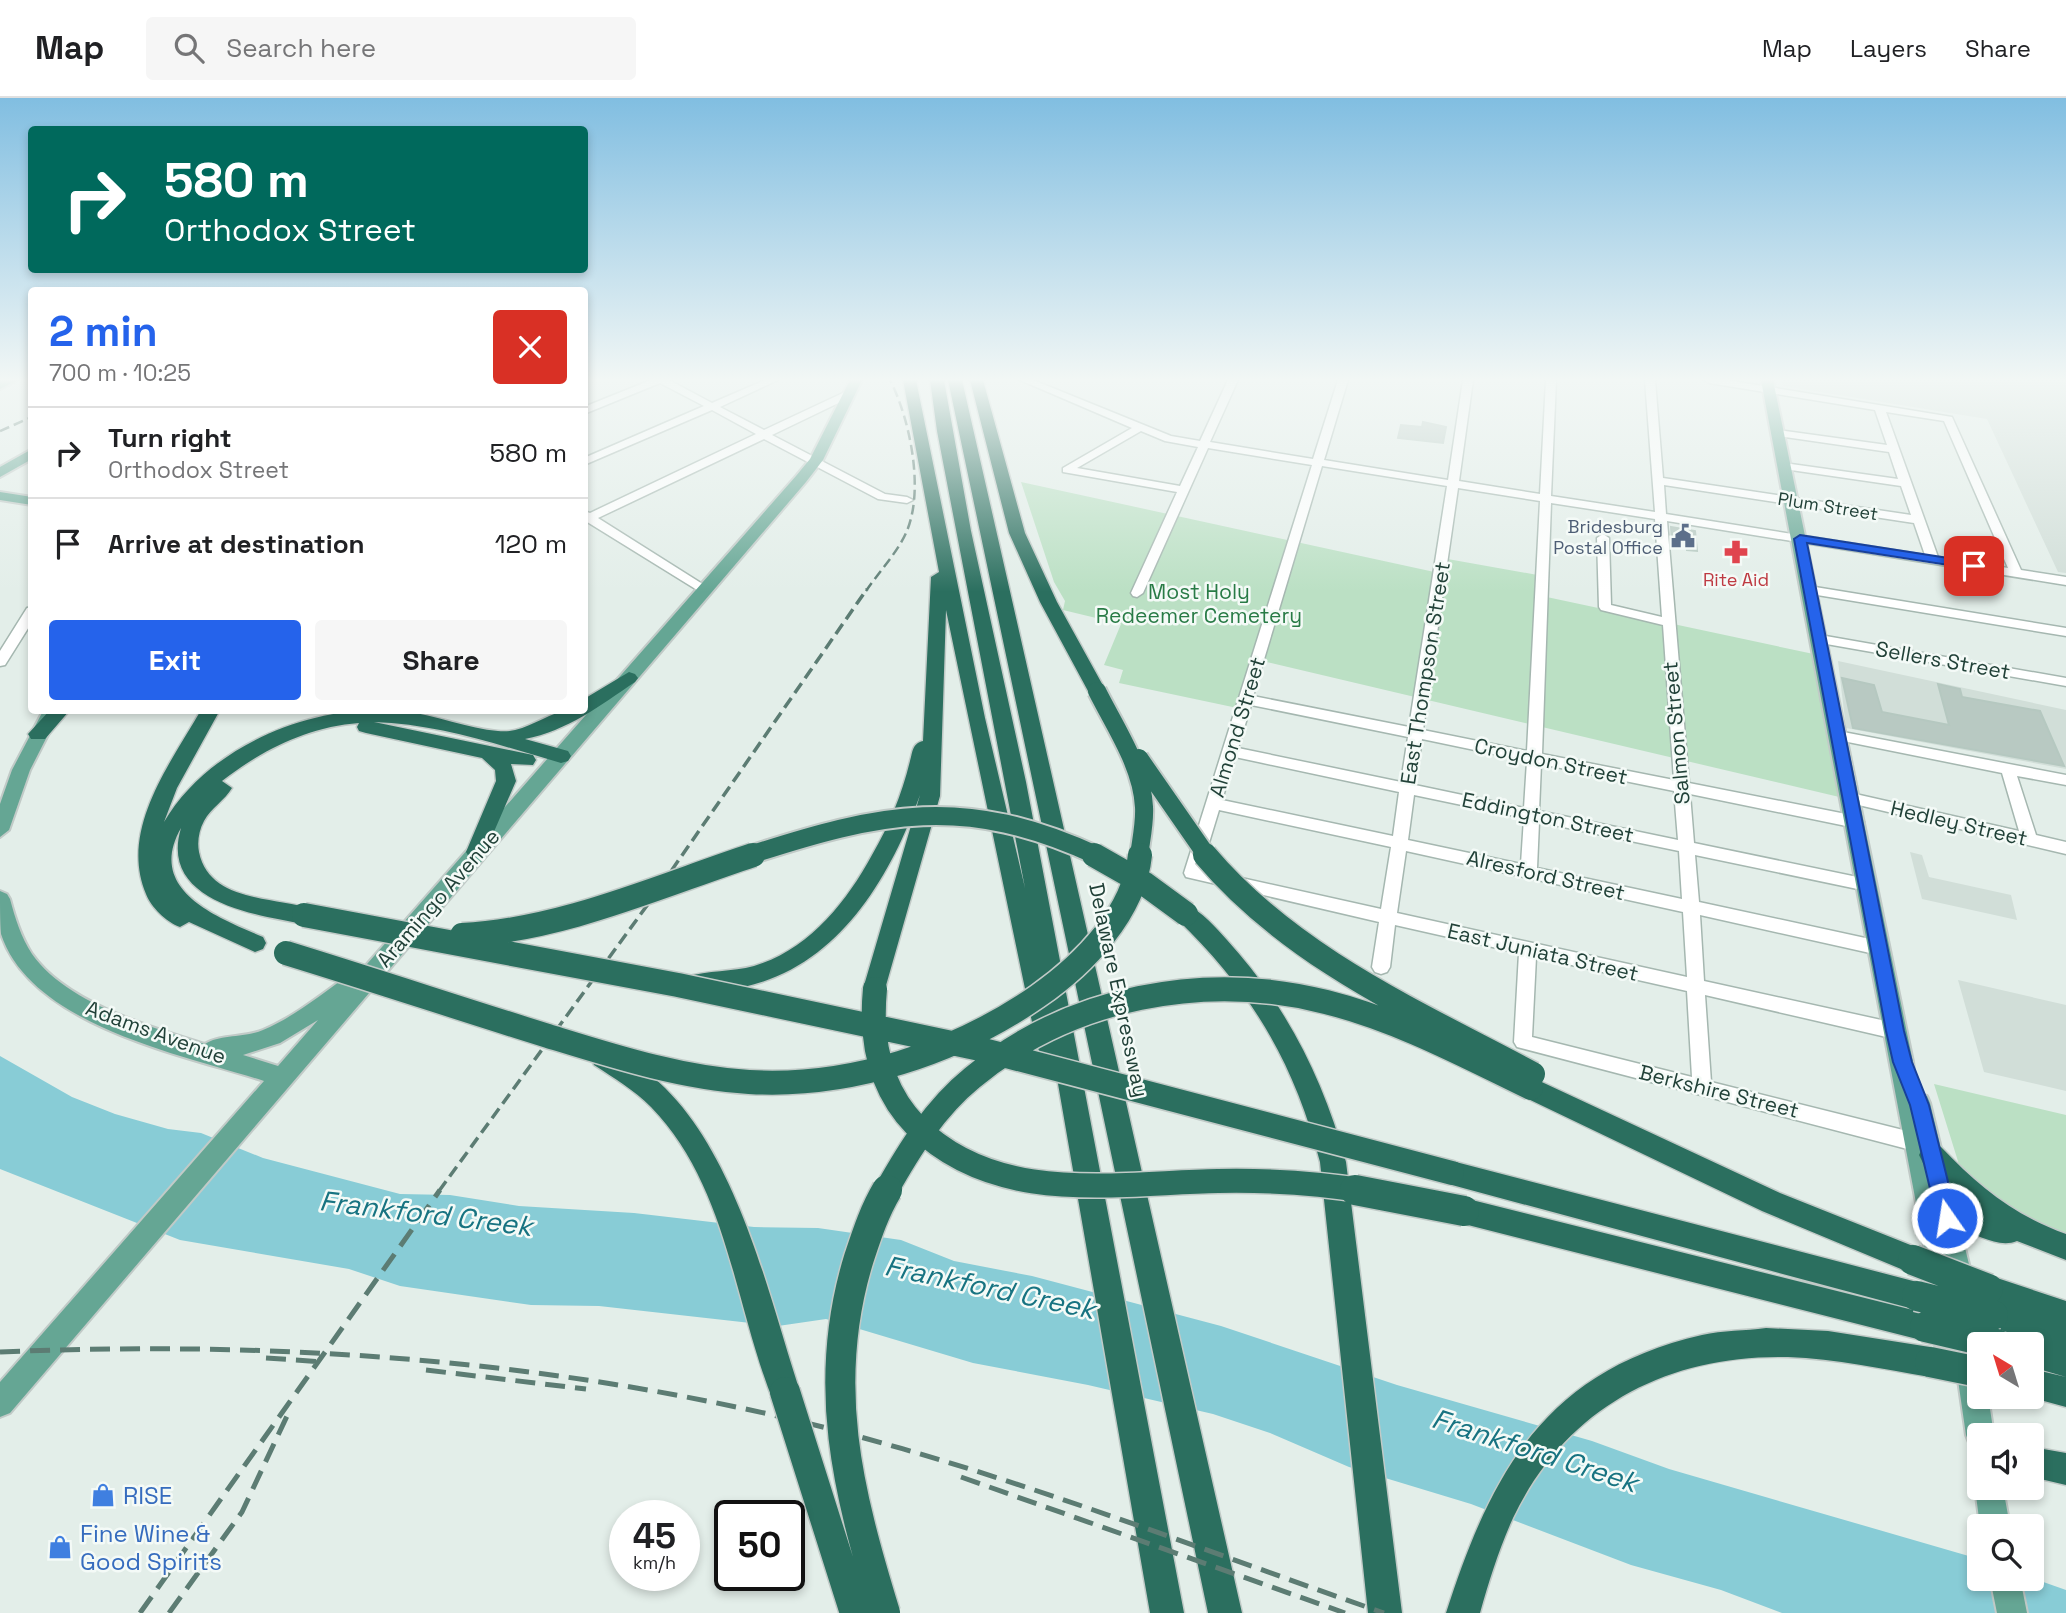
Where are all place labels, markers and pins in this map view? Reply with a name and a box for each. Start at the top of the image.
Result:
place label: Bridesburg Postal Office [1553,515,1663,559]
public building icon: Bridesburg Postal Office [1669,522,1697,550]
pin [1944,536,2004,596]
pharmacy icon: Rite Aid [1722,538,1750,566]
place label: Rite Aid [1703,568,1769,591]
place label: RISE [123,1480,172,1511]
shop icon: RISE [89,1481,117,1509]
place label: Fine Wine & Good Spirits [80,1518,222,1577]
shop icon: Fine Wine & Good Spirits [46,1533,74,1561]

